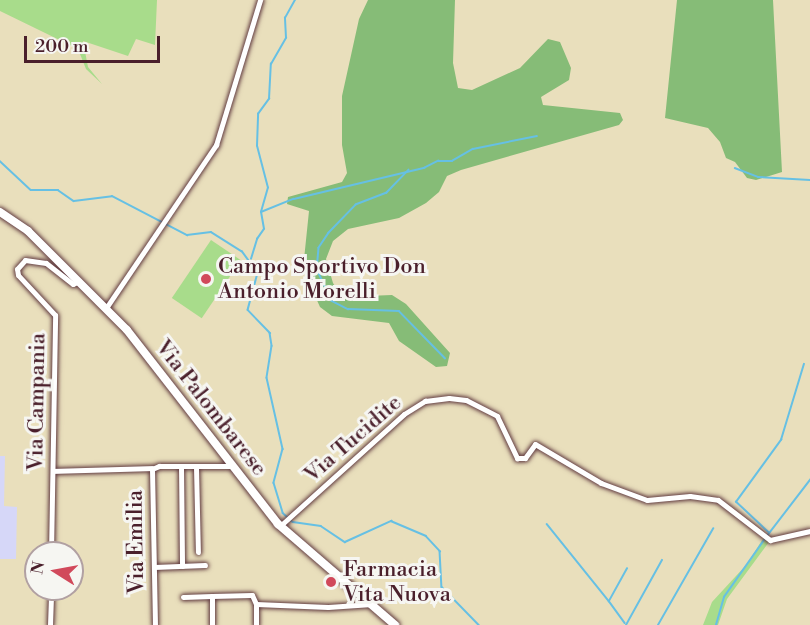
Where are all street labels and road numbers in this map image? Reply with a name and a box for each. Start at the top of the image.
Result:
street label: Via Campania [23,333,51,471]
street label: Via Palombarese [150,335,272,481]
street label: Via Tucidite [299,390,407,488]
street label: Via Emilia [122,490,150,594]

